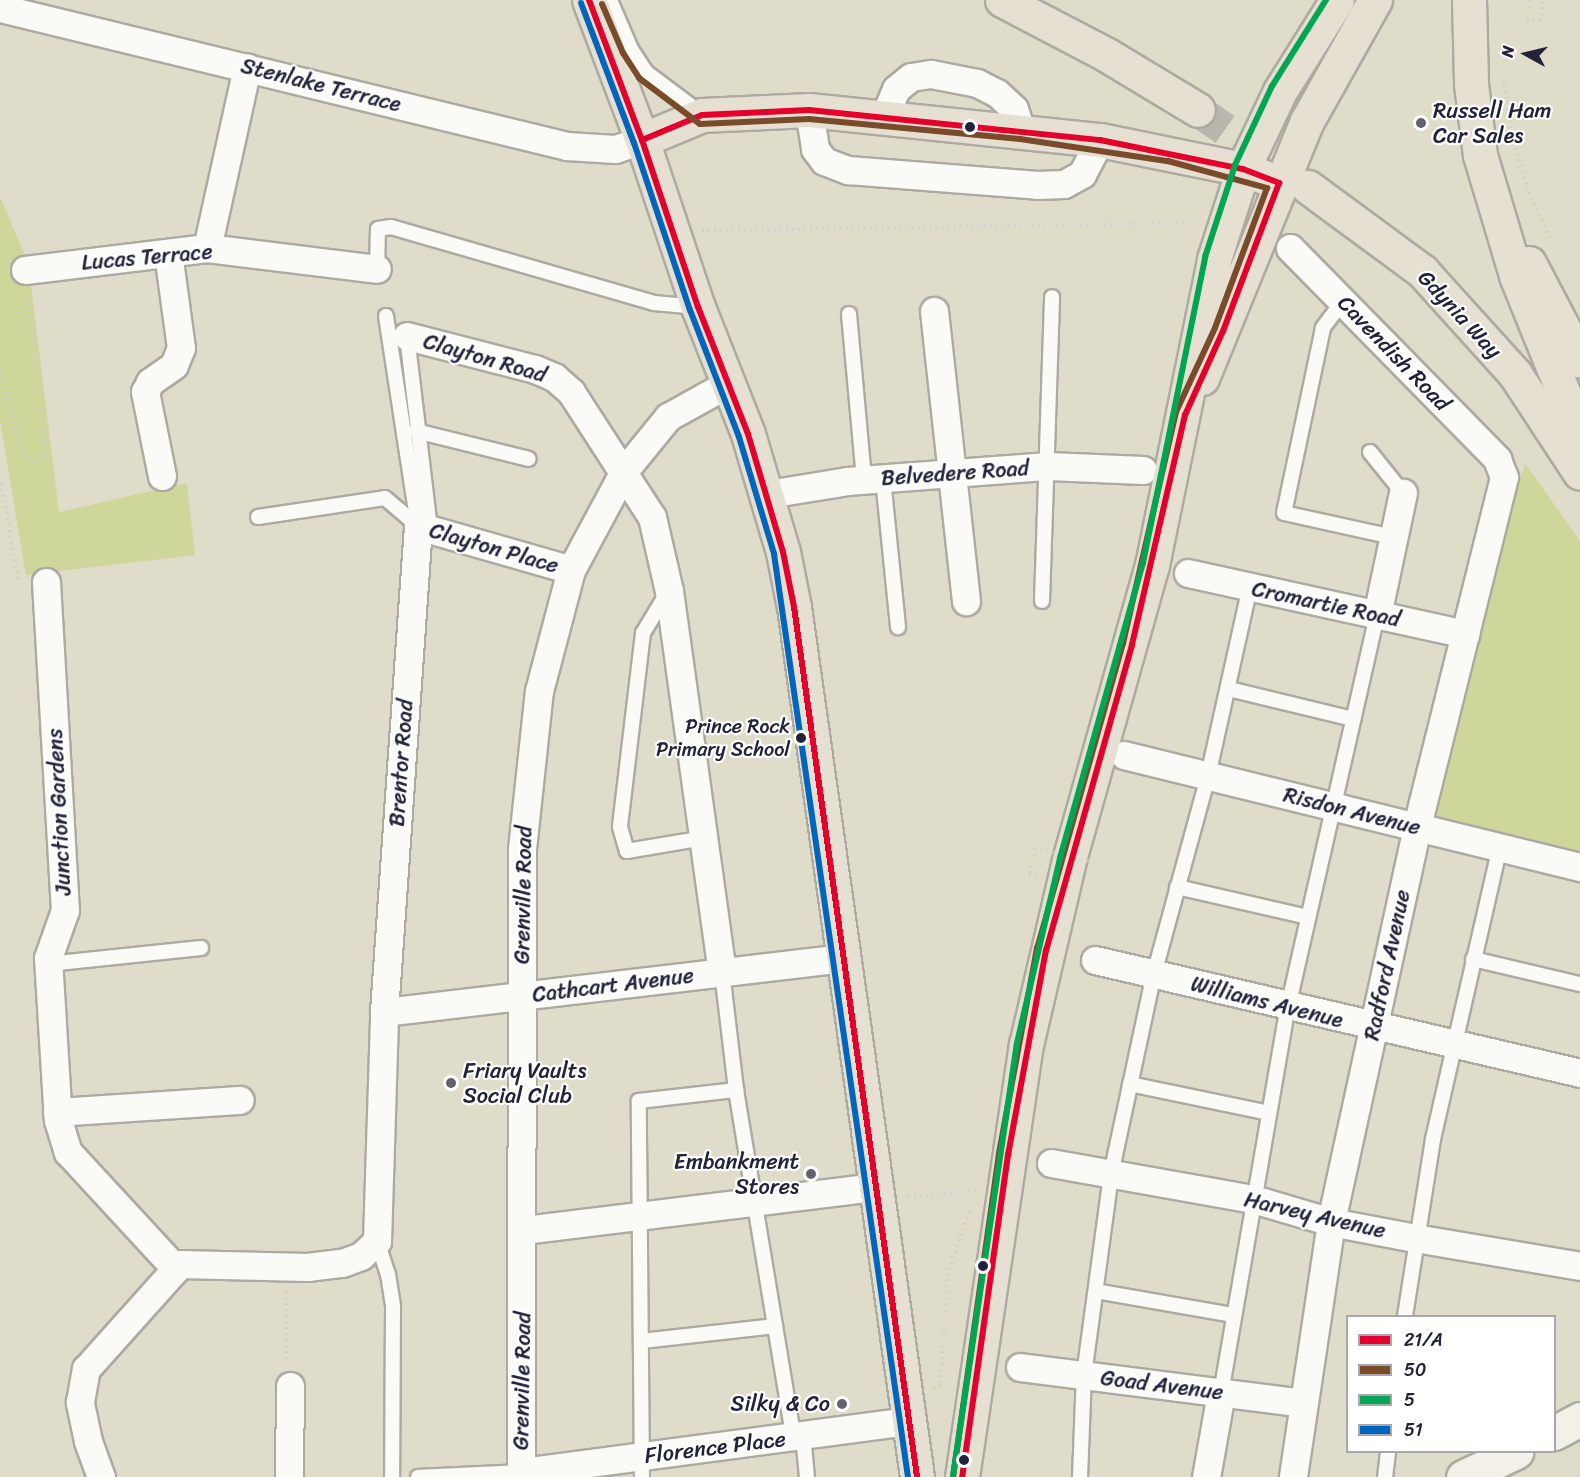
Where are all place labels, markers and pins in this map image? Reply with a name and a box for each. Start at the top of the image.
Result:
place label: Russell Ham Car Sales [1433,97,1551,148]
marker: Russell Ham Car Sales [1414,116,1428,130]
unlabelled marker [964,121,976,133]
place label: Prince Rock Primary School [656,714,790,761]
marker: Prince Rock Primary School [795,732,807,744]
place label: Friary Vaults Social Club [463,1057,586,1108]
marker: Friary Vaults Social Club [444,1076,458,1090]
place label: Embankment Stores [674,1148,799,1200]
marker: Embankment Stores [804,1167,818,1181]
unlabelled marker [977,1260,989,1272]
place label: Silky & Co [731,1391,830,1417]
marker: Silky & Co [835,1397,849,1411]
unlabelled marker [958,1454,970,1466]

